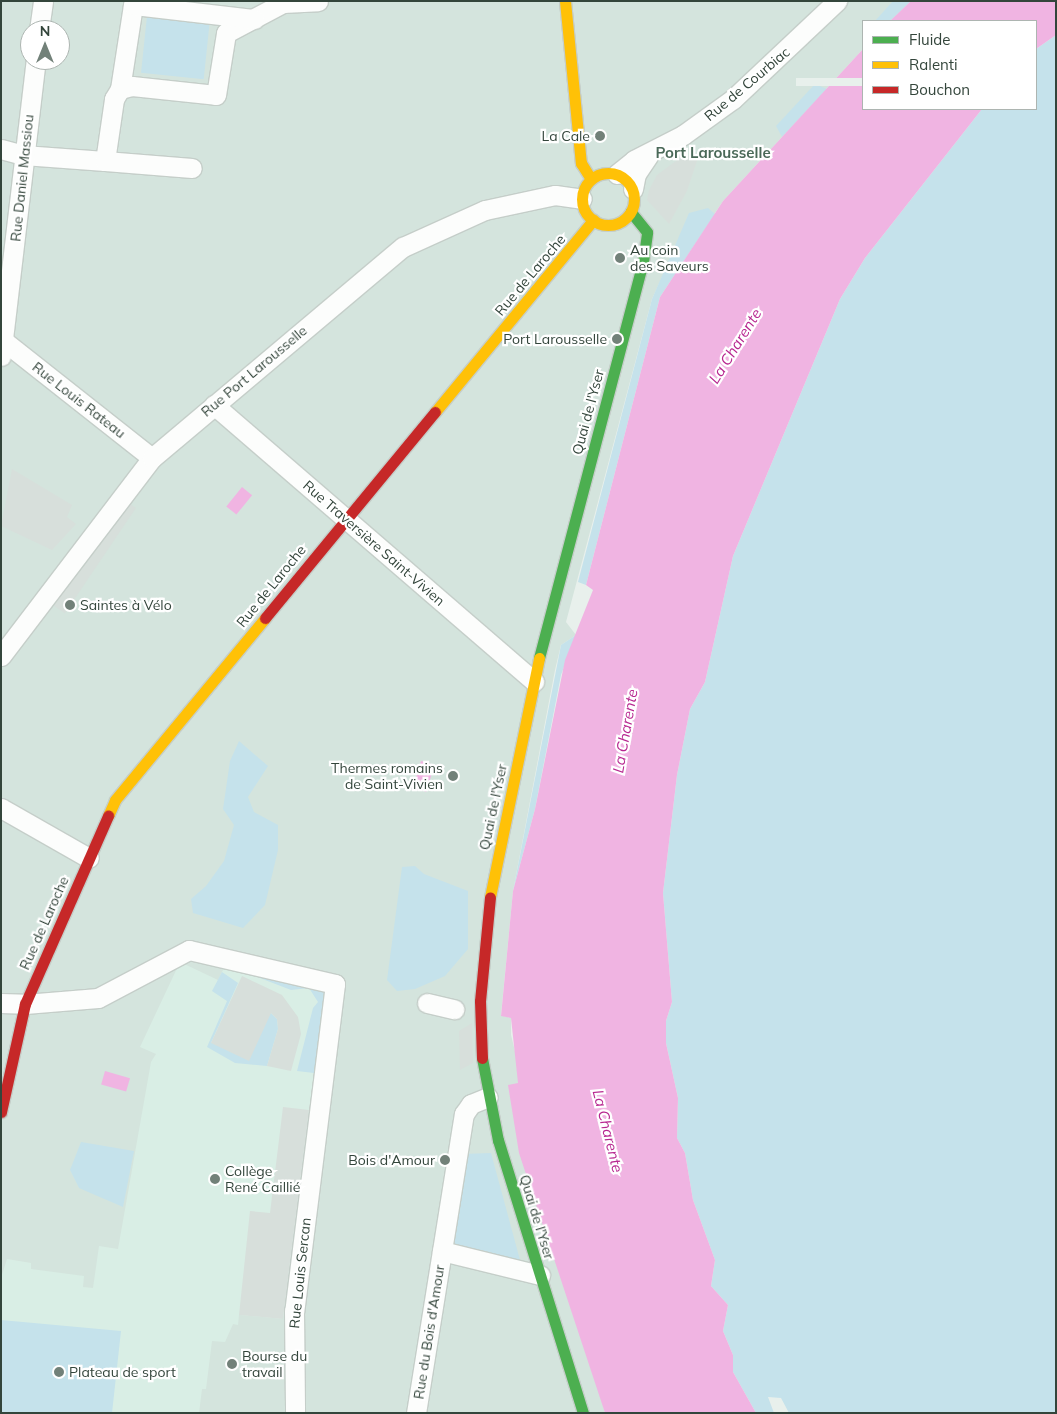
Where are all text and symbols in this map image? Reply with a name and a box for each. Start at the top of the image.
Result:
north arrow [20,20,70,70]
legend [862,20,1037,110]
text: N [40,22,50,40]
text: Fluide [909,30,950,49]
street label: Rue de Courbiac [701,43,793,125]
text: Ralenti [909,55,958,74]
text: Bouchon [909,80,970,99]
street label: Rue Daniel Massiou [7,114,37,242]
place label: La Cale [542,128,590,144]
marker: La Cale [594,130,606,142]
district label: Port Larousselle [655,144,771,162]
street label: Rue de Laroche [491,231,569,319]
place label: Au coin des Saveurs [630,242,709,274]
marker: Au coin des Saveurs [614,252,626,264]
water label: La Charente [705,305,765,387]
street label: Rue Port Larousselle [198,322,310,420]
place label: Port Larousselle [503,331,607,347]
marker: Port Larousselle [611,333,623,345]
street label: Rue Louis Rateau [29,358,129,442]
street label: Quai de l'Yser [569,368,607,456]
street label: Rue Traversière Saint-Vivien [300,477,448,609]
street label: Rue de Laroche [233,542,309,630]
place label: Saintes à Vélo [80,597,172,613]
marker: Saintes à Vélo [64,599,76,611]
water label: La Charente [609,688,641,774]
place label: Thermes romains de Saint-Vivien [331,760,443,792]
street label: Quai de l'Yser [476,762,510,852]
marker: Thermes romains de Saint-Vivien [447,770,459,782]
street label: Rue de Laroche [16,874,72,972]
water label: La Charente [589,1088,627,1174]
place label: Bois d'Amour [348,1152,435,1168]
marker: Bois d'Amour [439,1154,451,1166]
place label: Collège René Caillié [225,1163,300,1196]
marker: Collège René Caillié [209,1173,221,1185]
street label: Quai de l'Yser [516,1173,558,1261]
street label: Rue Louis Sercan [286,1217,314,1329]
street label: Rue du Bois d'Amour [410,1264,448,1400]
place label: Bourse du travail [242,1348,307,1380]
marker: Bourse du travail [226,1358,238,1370]
place label: Plateau de sport [69,1364,176,1380]
marker: Plateau de sport [53,1366,65,1378]

